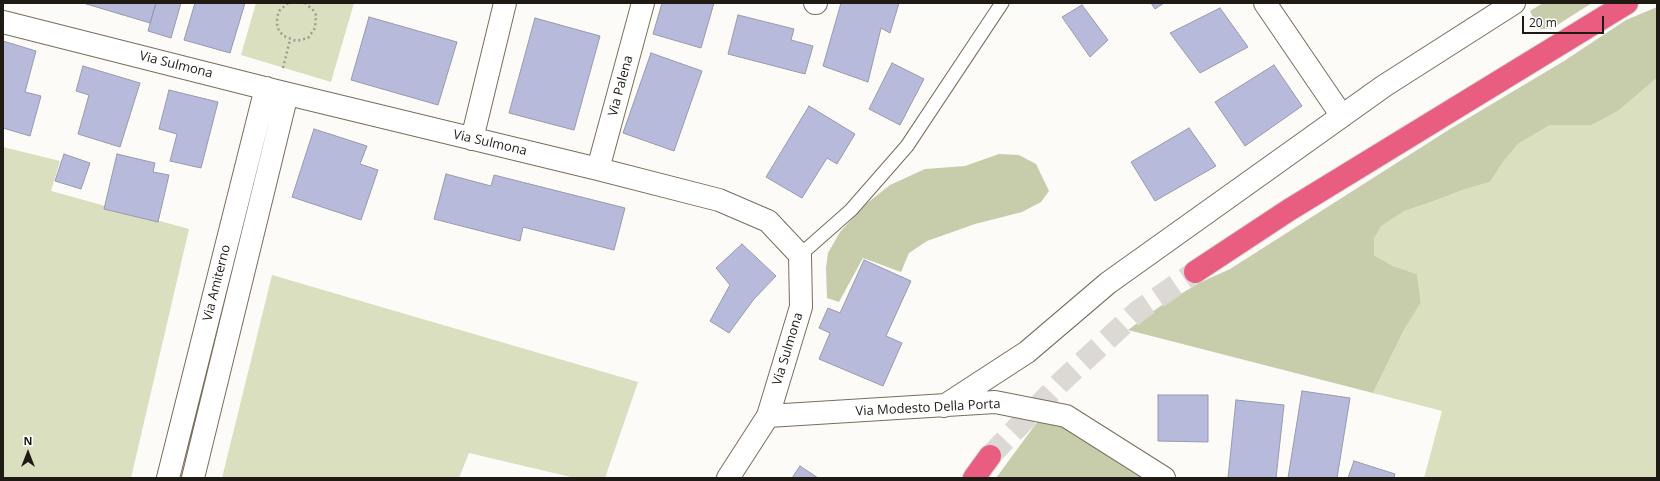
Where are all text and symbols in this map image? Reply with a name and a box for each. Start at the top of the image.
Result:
scale bar [1524,8,1606,34]
text: 20 m [1529,14,1557,31]
street label: Via Sulmona [138,48,214,82]
street label: Via Palena [605,54,637,118]
street label: Via Sulmona [452,127,528,159]
street label: Via Amiterno [200,243,234,323]
street label: Via Sulmona [770,311,806,387]
street label: Via Modesto Della Porta [855,396,1001,420]
north arrow [8,433,48,473]
text: N [24,433,32,448]

